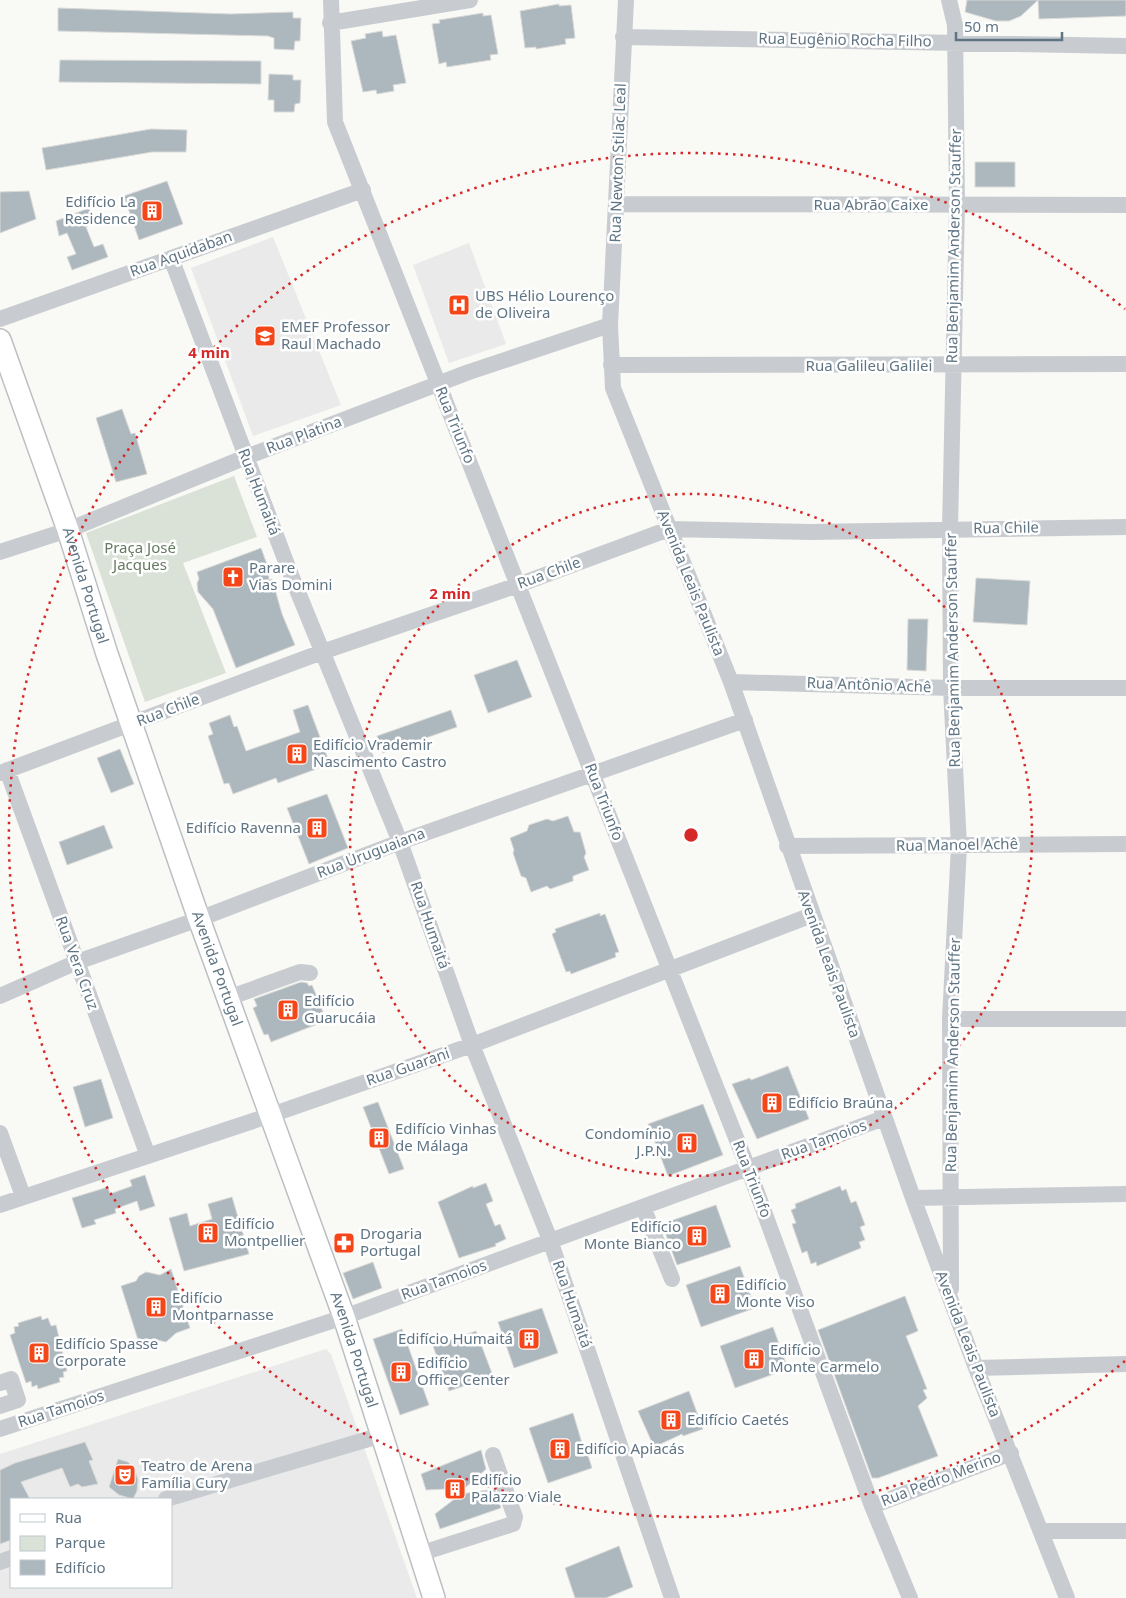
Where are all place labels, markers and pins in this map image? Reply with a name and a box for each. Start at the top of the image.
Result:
place label: Edifício La Residence [65,191,136,228]
building icon: Edifício La Residence [140,199,164,223]
place label: UBS Hélio Lourenço de Oliveira [475,285,614,322]
hospital icon: UBS Hélio Lourenço de Oliveira [447,293,471,317]
place label: EMEF Professor Raul Machado [281,316,390,353]
school or university icon: EMEF Professor Raul Machado [253,324,277,348]
place label: Parare Vias Domini [249,557,332,594]
church icon: Parare Vias Domini [221,565,245,589]
place label: Edifício Vrademir Nascimento Castro [313,734,447,771]
building icon: Edifício Vrademir Nascimento Castro [285,742,309,766]
building icon: Edifício Ravenna [305,816,329,840]
place label: Edifício Ravenna [186,817,301,837]
centre of rings [682,826,700,844]
place label: Edifício Guarucáia [304,990,376,1027]
building icon: Edifício Guarucáia [276,998,300,1022]
building icon: Edifício Braúna [760,1091,784,1115]
place label: Edifício Braúna [788,1092,894,1112]
place label: Edifício Vinhas de Málaga [395,1118,497,1155]
place label: Condomínio J.P.N. [585,1123,671,1160]
building icon: Edifício Vinhas de Málaga [367,1126,391,1150]
building icon: Condomínio J.P.N. [675,1131,699,1155]
place label: Edifício Montpellier [224,1213,305,1250]
place label: Edifício Monte Bianco [584,1216,681,1253]
building icon: Edifício Montpellier [196,1221,220,1245]
place label: Drogaria Portugal [360,1223,422,1260]
building icon: Edifício Monte Bianco [685,1224,709,1248]
pharmacy icon: Drogaria Portugal [332,1231,356,1255]
place label: Edifício Monte Viso [736,1274,815,1311]
building icon: Edifício Monte Viso [708,1282,732,1306]
place label: Edifício Montparnasse [172,1287,274,1324]
building icon: Edifício Montparnasse [144,1295,168,1319]
building icon: Edifício Humaitá [517,1327,541,1351]
place label: Edifício Humaitá [398,1328,513,1348]
place label: Edifício Spasse Corporate [55,1333,158,1370]
place label: Edifício Monte Carmelo [770,1339,879,1376]
building icon: Edifício Spasse Corporate [27,1341,51,1365]
building icon: Edifício Monte Carmelo [742,1347,766,1371]
place label: Edifício Office Center [417,1352,510,1389]
building icon: Edifício Office Center [389,1360,413,1384]
building icon: Edifício Caetés [659,1408,683,1432]
place label: Edifício Caetés [687,1409,789,1429]
building icon: Edifício Apiacás [548,1437,572,1461]
place label: Edifício Apiacás [576,1438,684,1458]
place label: Teatro de Arena Família Cury [141,1455,253,1492]
theatre icon: Teatro de Arena Família Cury [113,1463,137,1487]
place label: Edifício Palazzo Viale [471,1469,561,1506]
building icon: Edifício Palazzo Viale [443,1477,467,1501]

